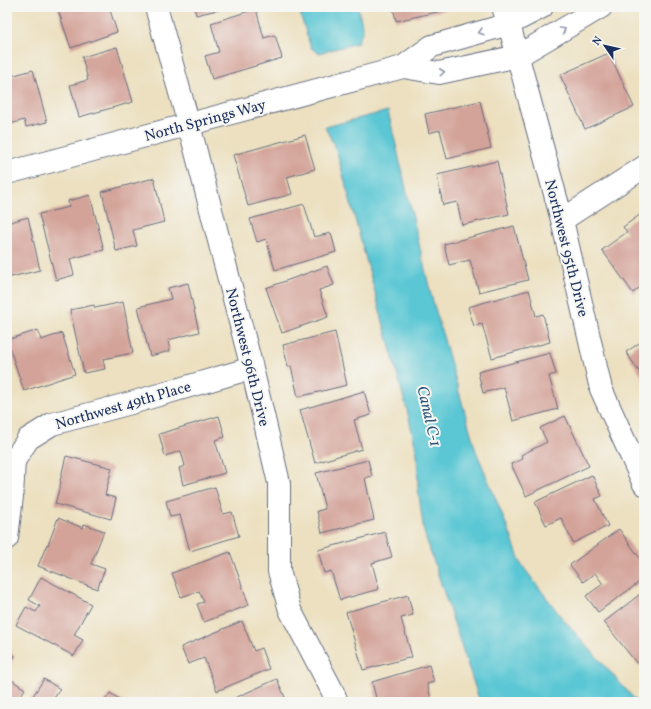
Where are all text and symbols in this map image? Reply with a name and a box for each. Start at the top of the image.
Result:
north arrow [585,26,625,66]
one-way arrow [477,27,484,36]
one-way arrow [559,27,566,34]
text: N [589,34,606,49]
one-way arrow [439,68,445,77]
street label: North Springs Way [142,95,268,148]
street label: Northwest 95th Drive [538,177,593,319]
street label: Northwest 96th Drive [219,286,274,429]
street label: Northwest 49th Place [53,377,194,436]
water label: Canal C-1 [410,384,446,449]

